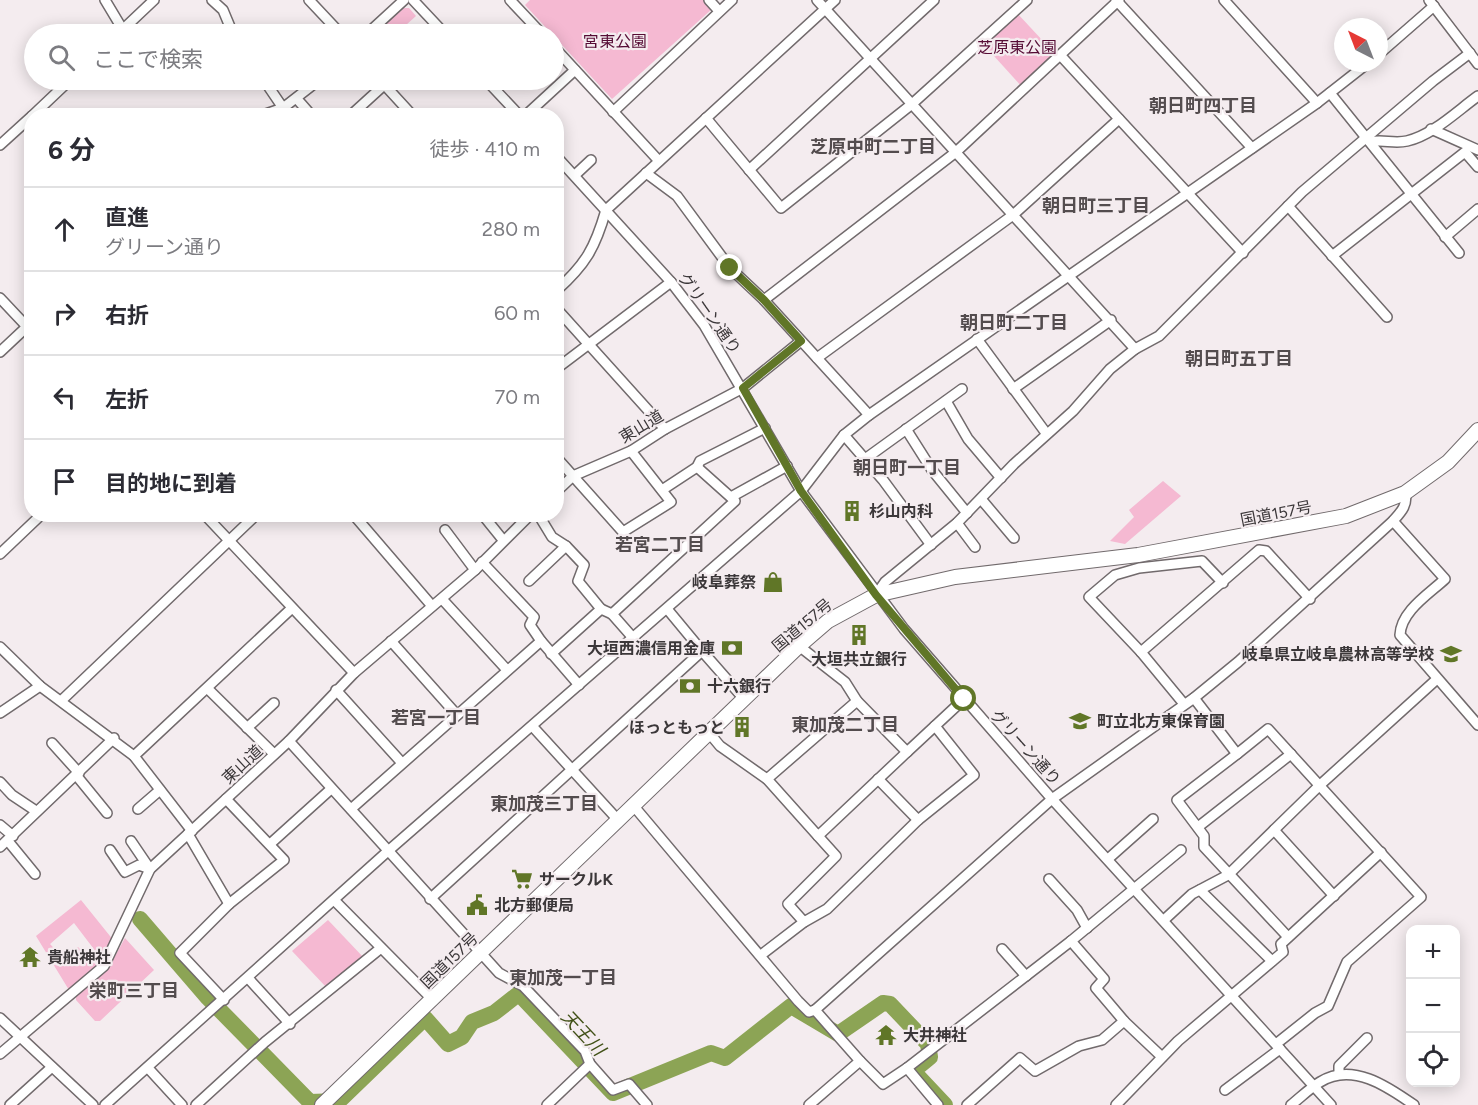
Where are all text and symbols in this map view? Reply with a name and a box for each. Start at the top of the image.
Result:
north arrow [1334,18,1388,72]
search box [24,24,564,90]
park label: 宮東公園 [583,32,647,51]
park label: 芝原東公園 [977,38,1057,57]
icon: search [45,41,78,74]
text: ここで検索 [93,46,203,73]
district label: 朝日町四丁目 [1149,95,1257,117]
text: 6 分 [48,134,95,166]
district label: 芝原中町二丁目 [810,136,936,158]
text: 徒歩 · 410 m [430,137,540,161]
district label: 朝日町三丁目 [1042,195,1150,217]
text: 直進 [105,204,149,231]
icon: ahead [48,213,81,246]
text: 280 m [482,217,540,241]
text: グリーン通り [105,235,224,259]
route end [716,254,742,280]
street label: グリーン通り [675,269,745,358]
icon: right [48,297,81,330]
text: 60 m [494,301,540,325]
text: 右折 [105,302,149,329]
district label: 朝日町二丁目 [960,312,1068,334]
district label: 朝日町五丁目 [1185,348,1293,370]
icon: left [48,381,81,414]
text: 70 m [494,385,540,409]
text: 左折 [105,386,149,413]
street label: 東山道 [616,406,667,447]
district label: 朝日町一丁目 [853,457,961,479]
icon: arrive [48,465,81,498]
text: 目的地に到着 [105,470,237,497]
street label: 国道157号 [1239,497,1313,530]
building icon: 杉山内科 [840,499,864,523]
place label: 杉山内科 [869,502,933,521]
district label: 若宮二丁目 [615,534,705,556]
shop icon: 岐阜葬祭 [761,570,785,594]
place label: 岐阜葬祭 [692,573,756,592]
street label: 国道157号 [768,595,836,656]
building icon: 大垣共立銀行 [847,623,871,647]
bank icon: 大垣西濃信用金庫 [720,636,744,660]
place label: 大垣西濃信用金庫 [587,639,715,658]
school or university icon: 岐阜県立岐阜農林高等学校 [1439,642,1463,666]
place label: 岐阜県立岐阜農林高等学校 [1242,645,1434,664]
place label: 大垣共立銀行 [811,650,907,669]
bank icon: 十六銀行 [678,674,702,698]
place label: 十六銀行 [707,677,771,696]
route start [950,685,976,711]
street label: グリーン通り [987,706,1065,789]
district label: 若宮一丁目 [391,707,481,729]
school or university icon: 町立北方東保育園 [1068,709,1092,733]
place label: 町立北方東保育園 [1097,712,1225,731]
district label: 東加茂二丁目 [791,714,899,736]
building icon: ほっともっと [730,715,754,739]
place label: ほっともっと [629,718,725,737]
street label: 東山道 [218,741,266,788]
district label: 東加茂三丁目 [490,793,598,815]
supermarket icon: サークルK [510,867,534,891]
place label: サークルK [539,870,614,889]
public building icon: 北方郵便局 [465,893,489,917]
place label: 北方郵便局 [494,896,574,915]
map controls [1406,925,1460,1087]
button: + [1406,925,1460,979]
street label: 国道157号 [417,928,482,992]
temple icon: 貴船神社 [18,945,42,969]
place label: 貴船神社 [47,948,111,967]
district label: 東加茂一丁目 [509,967,617,989]
button: − [1406,979,1460,1033]
district label: 栄町三丁目 [89,980,179,1002]
water label: 天王川 [557,1006,611,1062]
temple icon: 大井神社 [874,1023,898,1047]
place label: 大井神社 [903,1026,967,1045]
button: locate [1406,1033,1460,1087]

